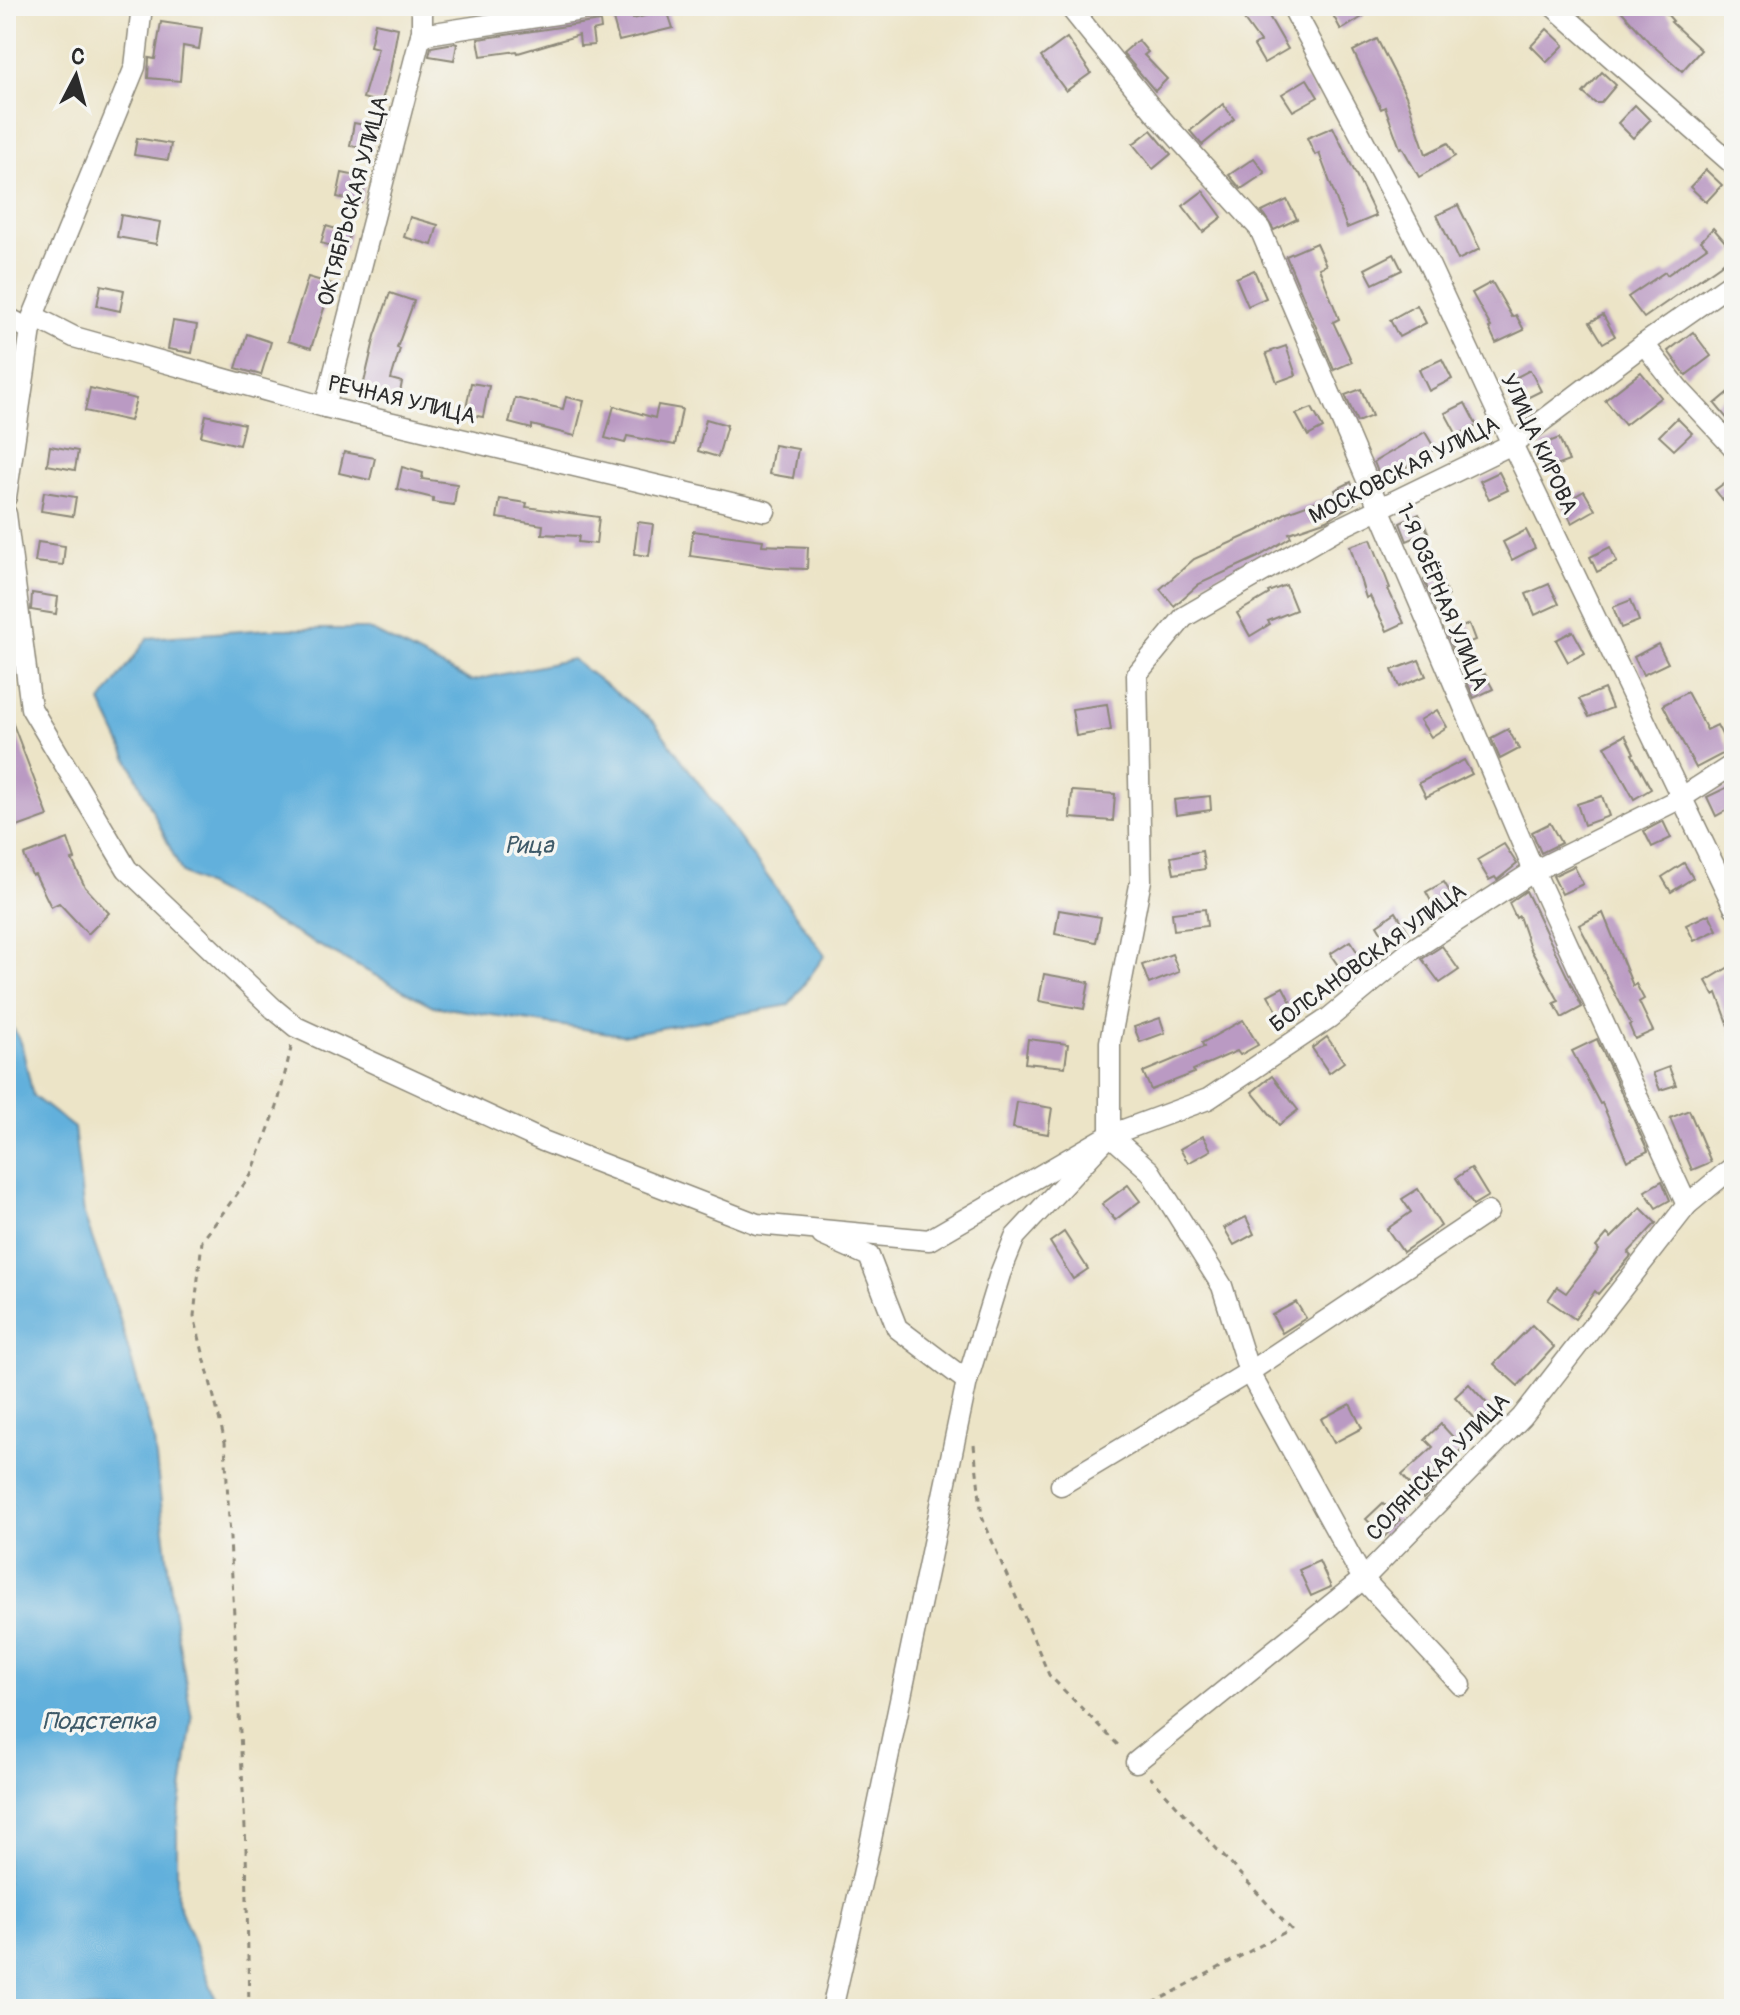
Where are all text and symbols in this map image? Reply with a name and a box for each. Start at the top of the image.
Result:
north arrow [36,36,116,116]
text: С [70,42,87,72]
street label: ОКТЯБРЬСКАЯ УЛИЦА [311,93,395,309]
street label: РЕЧНАЯ УЛИЦА [325,369,479,431]
street label: УЛИЦА КИРОВА [1494,369,1584,519]
street label: МОСКОВСКАЯ УЛИЦА [1304,410,1504,530]
street label: 1-Я ОЗЁРНАЯ УЛИЦА [1390,499,1494,695]
water label: Рица [505,831,555,860]
street label: БОЛСАНОВСКАЯ УЛИЦА [1264,877,1472,1039]
street label: СОЛЯНСКАЯ УЛИЦА [1360,1387,1516,1547]
water label: Подстепка [42,1707,157,1736]

